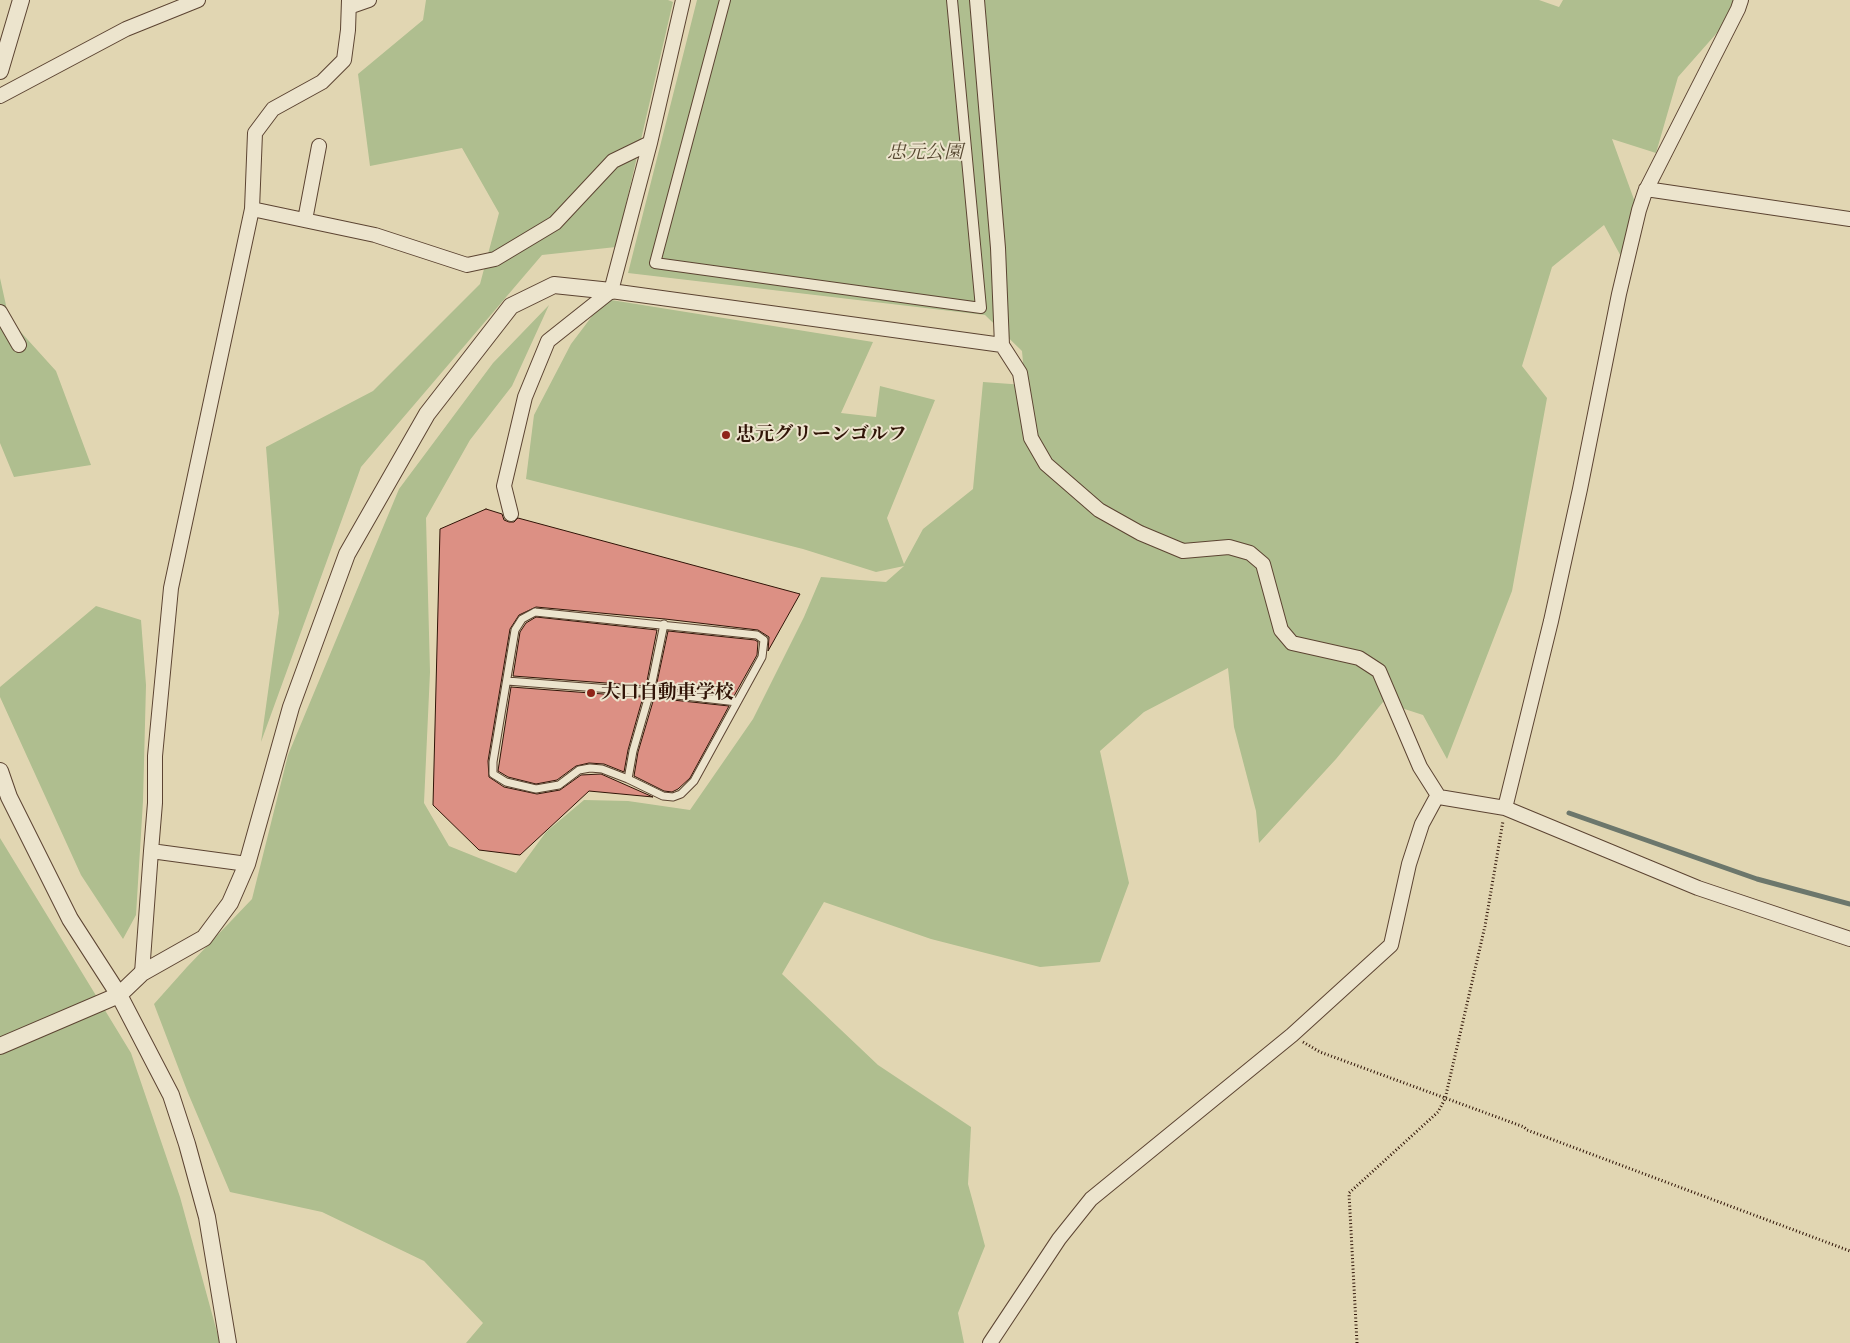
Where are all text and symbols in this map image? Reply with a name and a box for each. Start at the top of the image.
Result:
park label: 忠元公園 [887,142,963,164]
place label: 忠元グリーンゴルフ [736,424,907,446]
marker: 忠元グリーンゴルフ [720,429,732,441]
place label: 大口自動車学校 [601,682,734,704]
marker: 大口自動車学校 [585,687,597,699]

